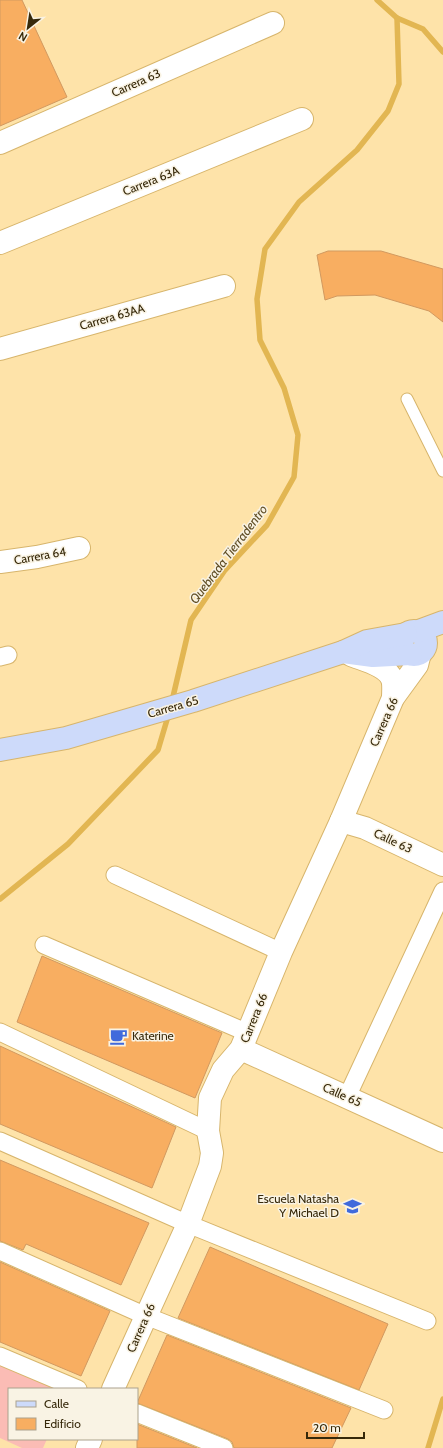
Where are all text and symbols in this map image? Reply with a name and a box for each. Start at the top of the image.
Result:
north arrow [8,8,48,48]
text: N [16,29,30,45]
street label: Carrera 63 [109,65,163,100]
street label: Carrera 63A [120,162,182,199]
street label: Carrera 63AA [78,300,147,333]
water label: Quebrada Tierradentro [186,501,271,607]
street label: Carrera 64 [13,544,67,567]
street label: Carrera 65 [146,692,200,721]
street label: Carrera 66 [366,695,401,749]
street label: Calle 63 [371,825,415,856]
street label: Carrera 66 [237,990,270,1045]
cafe icon: Katerine [109,1026,129,1046]
place label: Katerine [132,1028,174,1043]
street label: Calle 65 [320,1079,364,1110]
place label: Escuela Natasha Y Michael D [257,1191,339,1220]
school or university icon: Escuela Natasha Y Michael D [342,1196,362,1216]
street label: Carrera 66 [123,1301,158,1355]
legend [8,1388,138,1440]
text: Calle [44,1396,69,1411]
scale bar [307,1414,364,1440]
text: Edificio [44,1416,81,1431]
text: 20 m [313,1420,341,1435]

